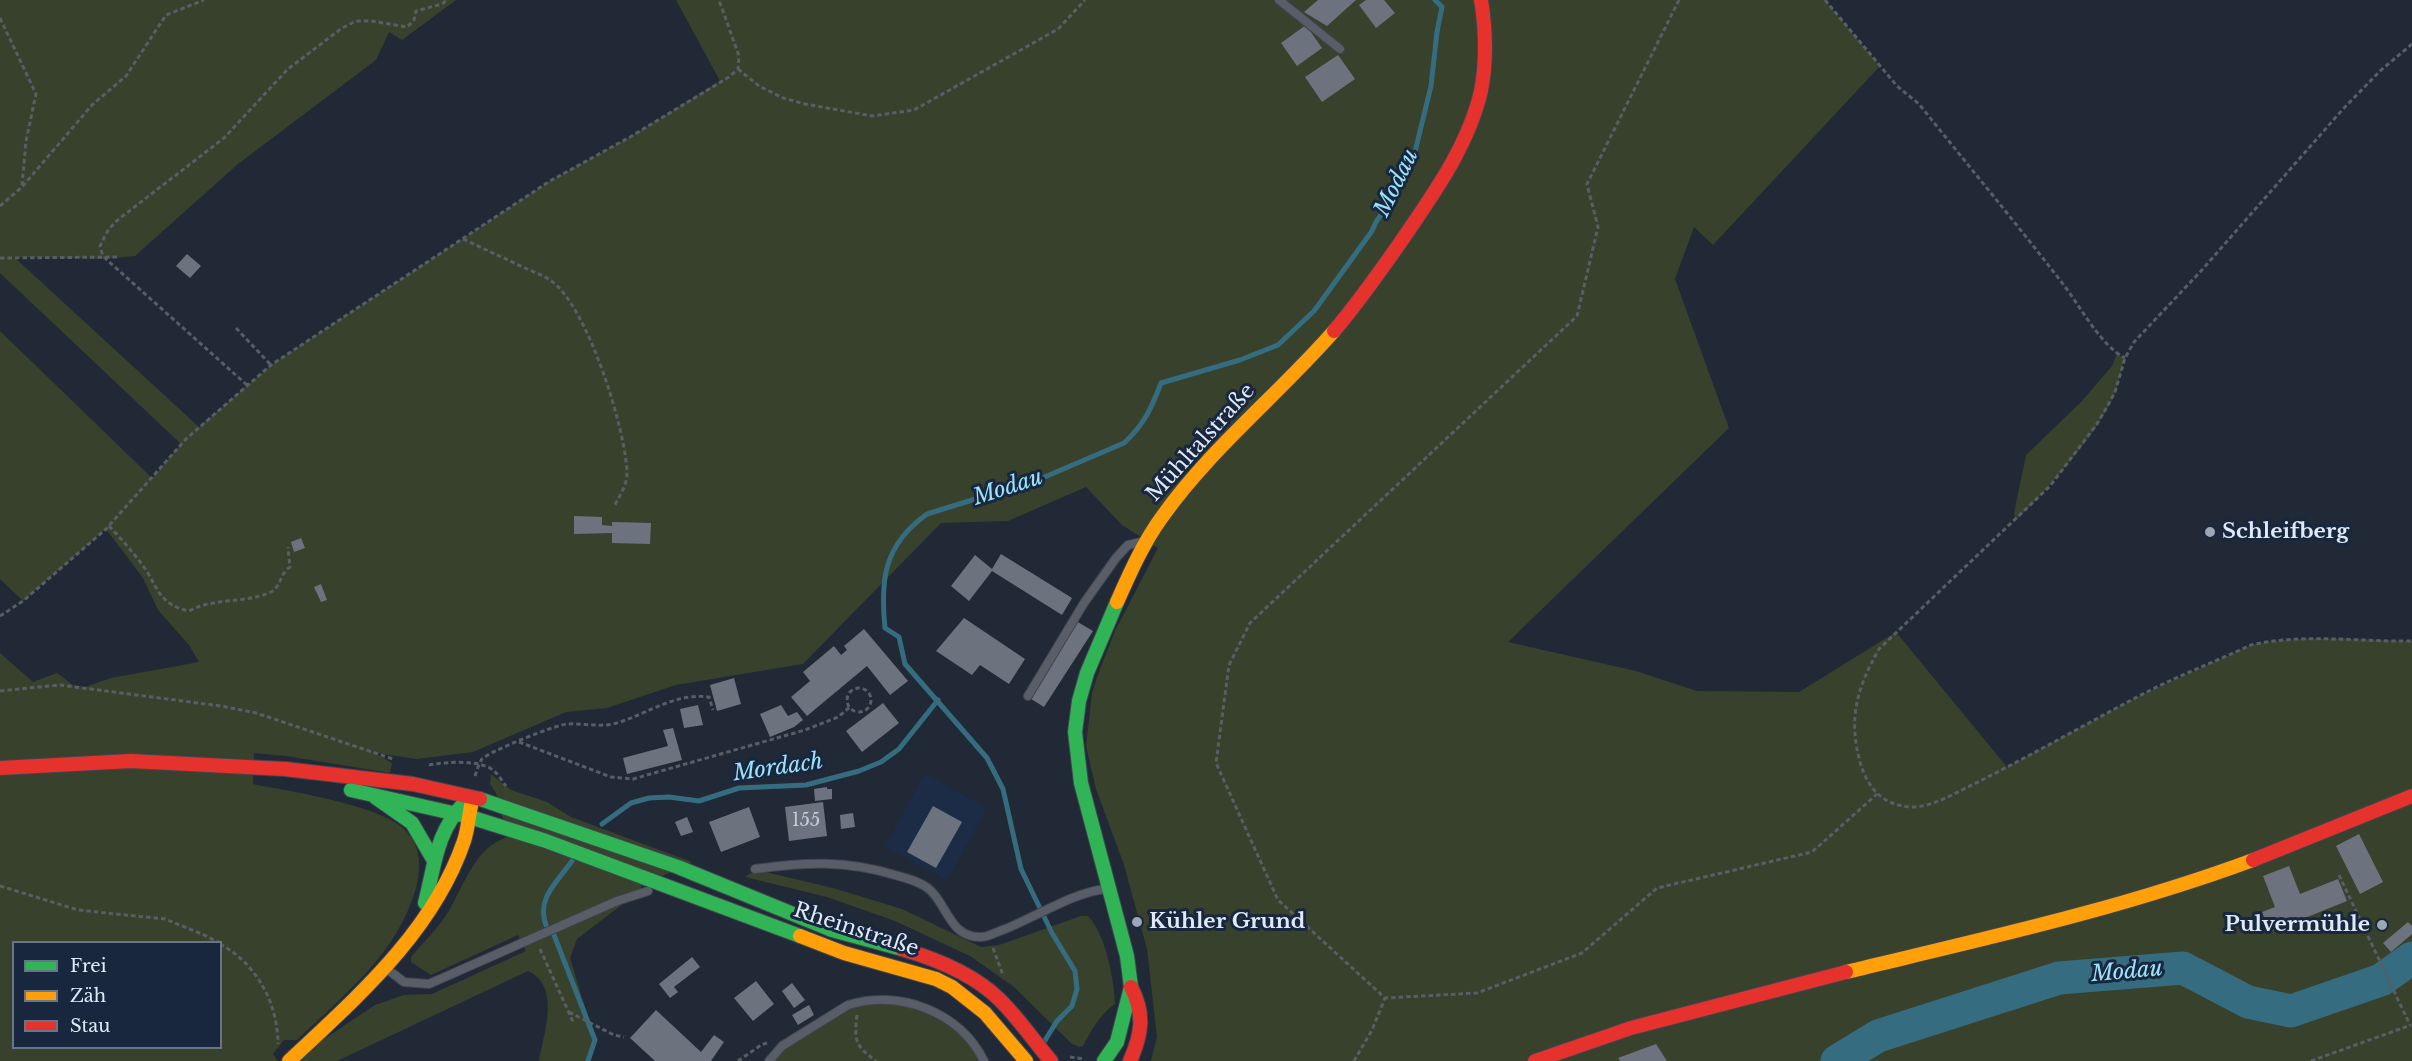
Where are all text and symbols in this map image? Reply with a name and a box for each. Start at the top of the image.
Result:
water label: Modau [1369,145,1425,221]
street label: Mühltalstraße [1142,379,1260,507]
water label: Modau [970,464,1046,512]
place label: Schleifberg [2222,519,2349,545]
marker: Schleifberg [2203,525,2217,539]
water label: Mordach [731,749,825,787]
house number: 155 [792,810,820,832]
street label: Rheinstraße [790,898,922,962]
place label: Kühler Grund [1149,909,1305,935]
place label: Pulvermühle [2225,912,2370,938]
marker: Kühler Grund [1130,915,1144,929]
marker: Pulvermühle [2375,918,2389,932]
legend [12,941,222,1049]
text: Frei [70,955,107,977]
water label: Modau [2090,956,2164,988]
text: Zäh [70,985,106,1007]
text: Stau [70,1015,110,1037]

